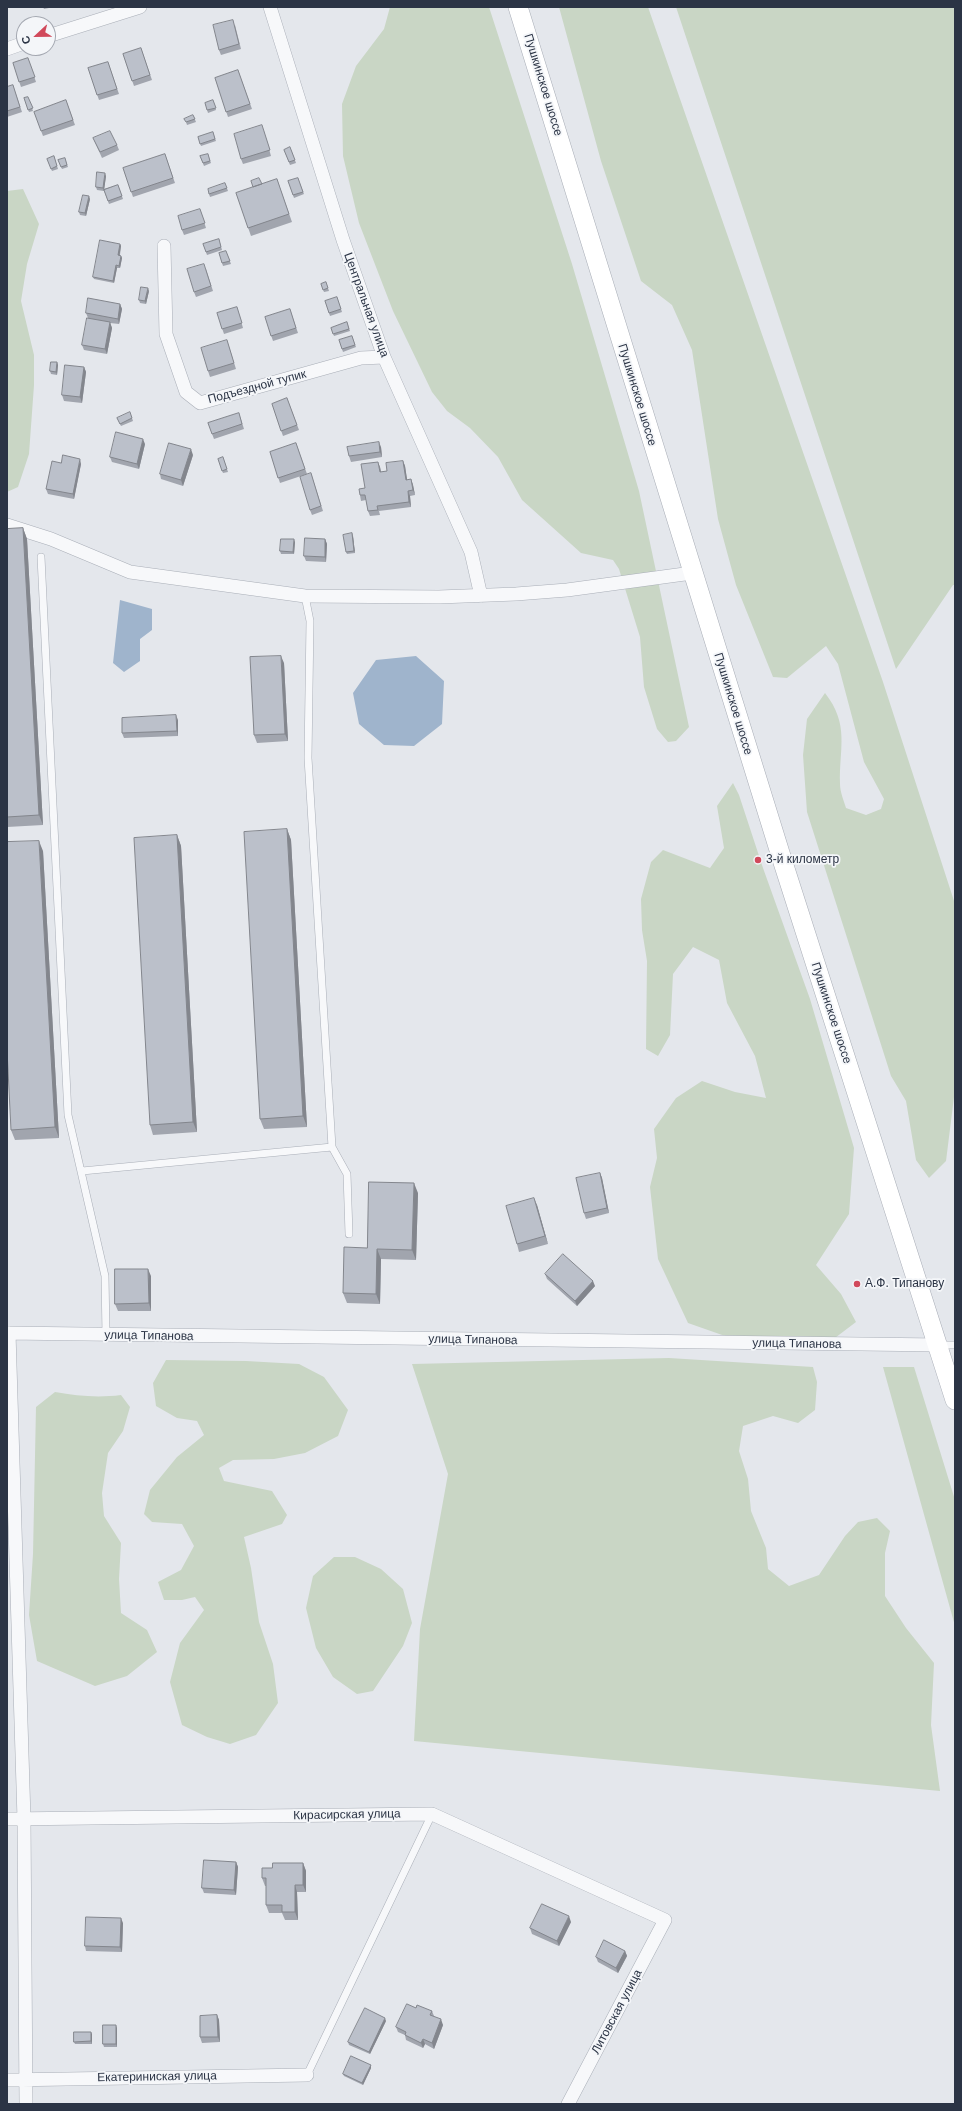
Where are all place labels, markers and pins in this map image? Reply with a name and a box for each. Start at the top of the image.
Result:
place label: 3-й километр [766,853,839,867]
marker: 3-й километр [753,855,763,865]
place label: А.Ф. Типанову [865,1277,944,1291]
marker: А.Ф. Типанову [852,1279,862,1289]

